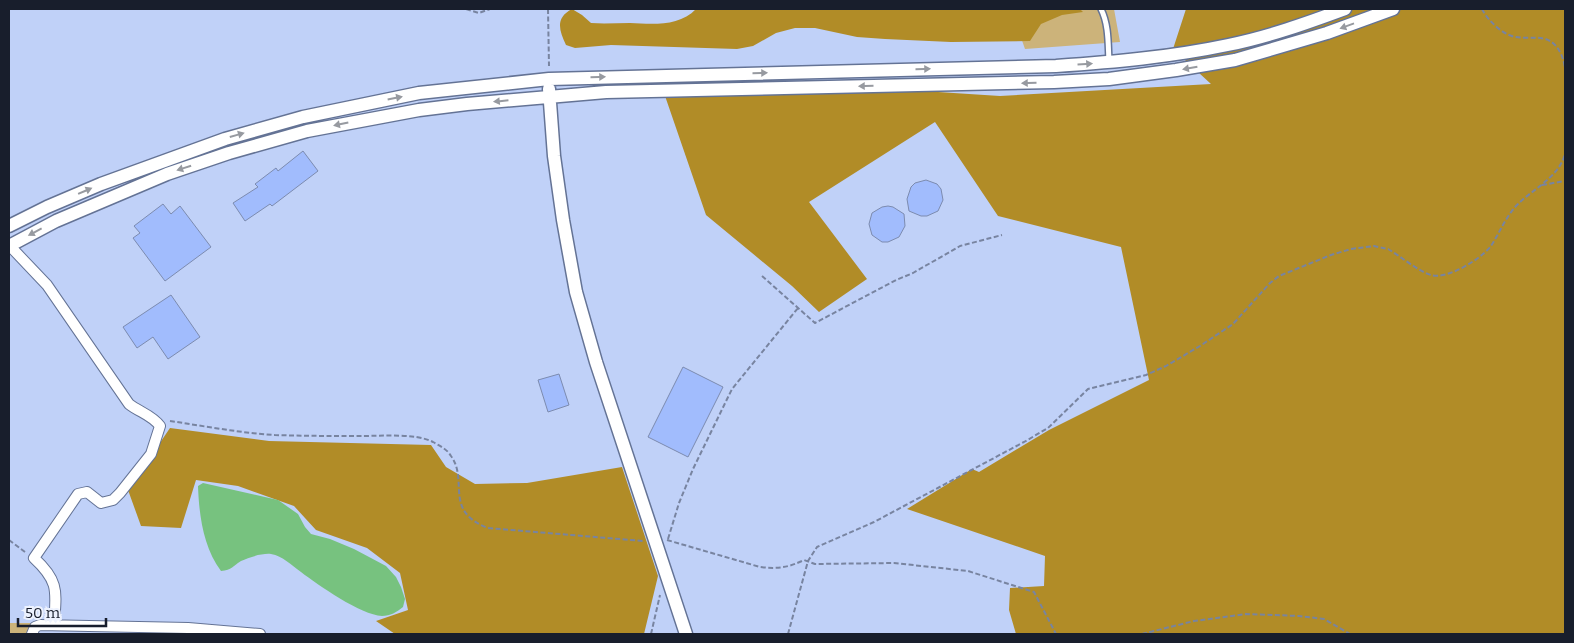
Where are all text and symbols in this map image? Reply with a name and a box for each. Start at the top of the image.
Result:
one-way arrow [1339,22,1354,30]
one-way arrow [1077,59,1093,67]
one-way arrow [1182,64,1198,72]
one-way arrow [915,65,931,73]
one-way arrow [753,69,769,77]
one-way arrow [590,73,606,81]
one-way arrow [1020,79,1036,87]
one-way arrow [858,82,874,90]
one-way arrow [388,93,404,101]
one-way arrow [493,97,509,105]
one-way arrow [332,121,348,129]
one-way arrow [230,131,245,139]
one-way arrow [177,165,192,172]
one-way arrow [78,187,93,195]
one-way arrow [28,228,42,236]
scale bar [18,596,105,628]
text: 50 m [25,604,61,622]

